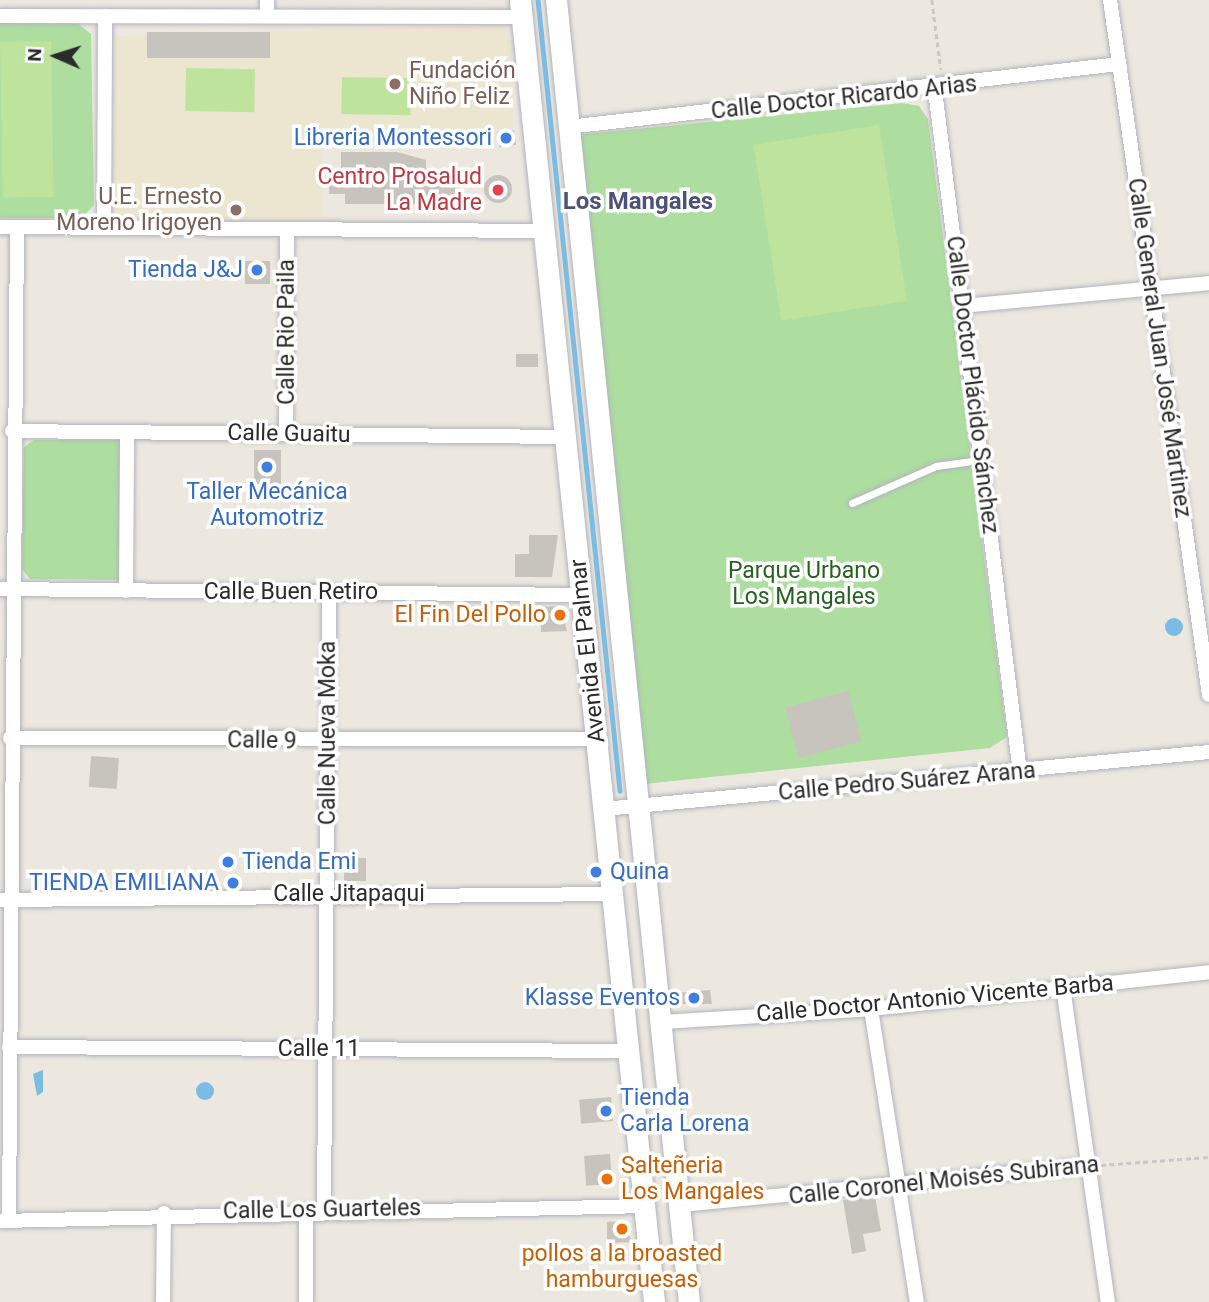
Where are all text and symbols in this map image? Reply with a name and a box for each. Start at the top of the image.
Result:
north arrow [21,21,91,91]
text: N [23,48,46,62]
place label: Fundación Niño Feliz [409,57,516,111]
street label: Calle Doctor Ricardo Arias [710,70,978,126]
marker: Fundación Niño Feliz [387,76,403,92]
place label: Libreria Montessori [294,124,492,152]
marker: Libreria Montessori [498,130,514,146]
place label: Centro Prosalud La Madre [317,163,482,217]
street label: Calle General Juan José Martinez [1121,176,1197,520]
marker: Centro Prosalud La Madre [488,180,508,200]
place label: U.E. Ernesto Moreno Irigoyen [56,183,222,237]
district label: Los Mangales [563,188,713,216]
marker: U.E. Ernesto Moreno Irigoyen [228,202,244,218]
street label: Calle Doctor Plácido Sánchez [940,234,1004,536]
place label: Tienda J&J [128,256,243,284]
street label: Calle Rio Paila [273,259,301,405]
marker: Tienda J&J [249,262,265,278]
street label: Calle Guaitu [227,419,351,449]
marker: Taller Mecánica Automotriz [259,459,275,475]
place label: Taller Mecánica Automotriz [186,478,348,532]
park label: Parque Urbano Los Mangales [728,557,880,611]
street label: Avenida El Palmar [565,558,611,744]
street label: Calle Buen Retiro [204,578,378,606]
place label: El Fin Del Pollo [395,601,546,629]
marker: El Fin Del Pollo [552,607,568,623]
street label: Calle Nueva Moka [314,641,342,825]
street label: Calle 9 [227,727,297,755]
street label: Calle Pedro Suárez Arana [777,757,1037,807]
place label: Tienda Emi [242,848,356,876]
marker: Tienda Emi [220,854,236,870]
place label: Quina [610,858,669,886]
marker: Quina [588,864,604,880]
place label: TIENDA EMILIANA [29,869,219,897]
marker: TIENDA EMILIANA [225,875,241,891]
street label: Calle Jitapaqui [273,880,425,908]
street label: Calle Doctor Antonio Vicente Barba [755,970,1115,1028]
place label: Klasse Eventos [525,984,680,1012]
marker: Klasse Eventos [686,990,702,1006]
street label: Calle 11 [278,1035,360,1063]
place label: Tienda Carla Lorena [620,1084,750,1138]
marker: Tienda Carla Lorena [598,1103,614,1119]
street label: Calle Coronel Moisés Subirana [787,1151,1101,1211]
place label: Salteñeria Los Mangales [621,1152,764,1206]
marker: Salteñeria Los Mangales [599,1171,615,1187]
street label: Calle Los Guarteles [223,1194,421,1226]
marker: pollos a la broasted hamburguesas [614,1221,630,1237]
place label: pollos a la broasted hamburguesas [522,1240,722,1294]

